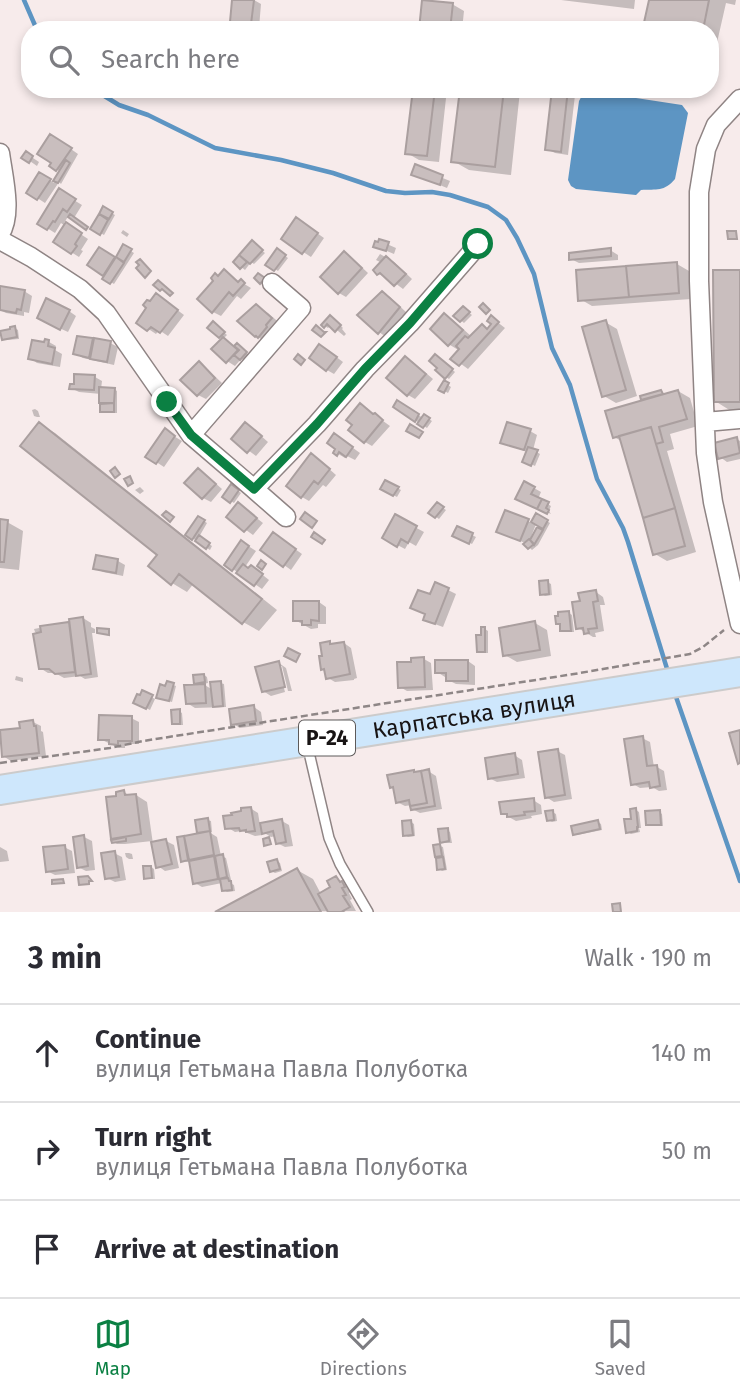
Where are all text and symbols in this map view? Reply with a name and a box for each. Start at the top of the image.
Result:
search box [21,21,719,98]
icon: search [45,41,83,79]
text: Search here [101,44,240,75]
route start [462,228,493,259]
route end [151,386,182,417]
street label: Карпатська вулиця [371,684,577,744]
road number: Р-24 [299,720,355,756]
text: 3 min [28,940,102,976]
text: Walk · 190 m [585,944,712,972]
text: Continue [95,1024,201,1055]
icon: ahead [28,1034,66,1072]
text: 140 m [651,1039,712,1067]
text: вулиця Гетьмана Павла Полуботка [95,1055,468,1083]
text: Turn right [95,1122,212,1153]
icon: right [28,1132,66,1170]
text: 50 m [662,1137,712,1165]
text: вулиця Гетьмана Павла Полуботка [95,1153,468,1181]
icon: arrive [28,1230,66,1268]
text: Arrive at destination [95,1234,339,1265]
tab: Map [94,1315,132,1380]
tab: Directions [320,1315,407,1380]
tab: Saved [595,1315,646,1380]

